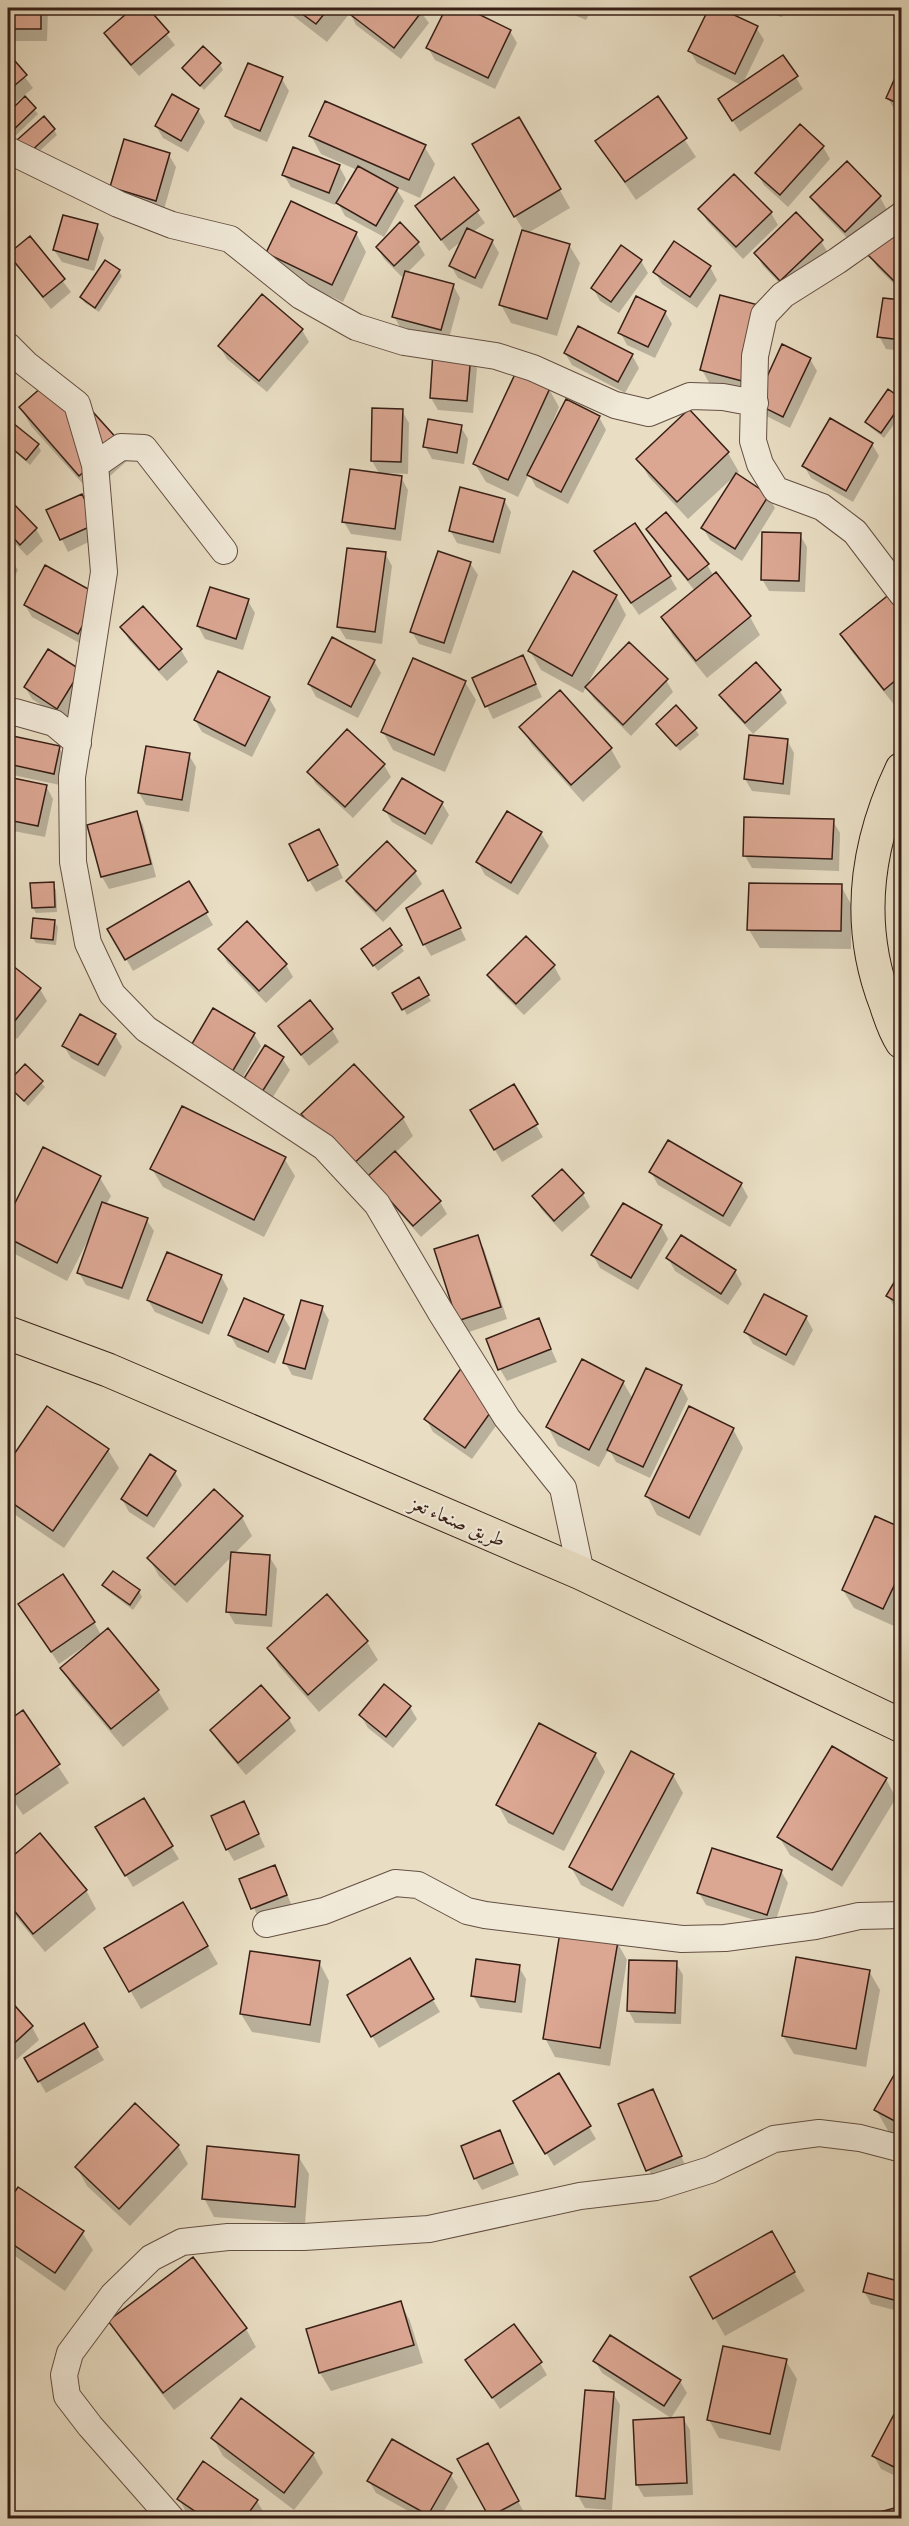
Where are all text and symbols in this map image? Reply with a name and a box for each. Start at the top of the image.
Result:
street label: طريق صنعاء تعز [404,1489,509,1553]

